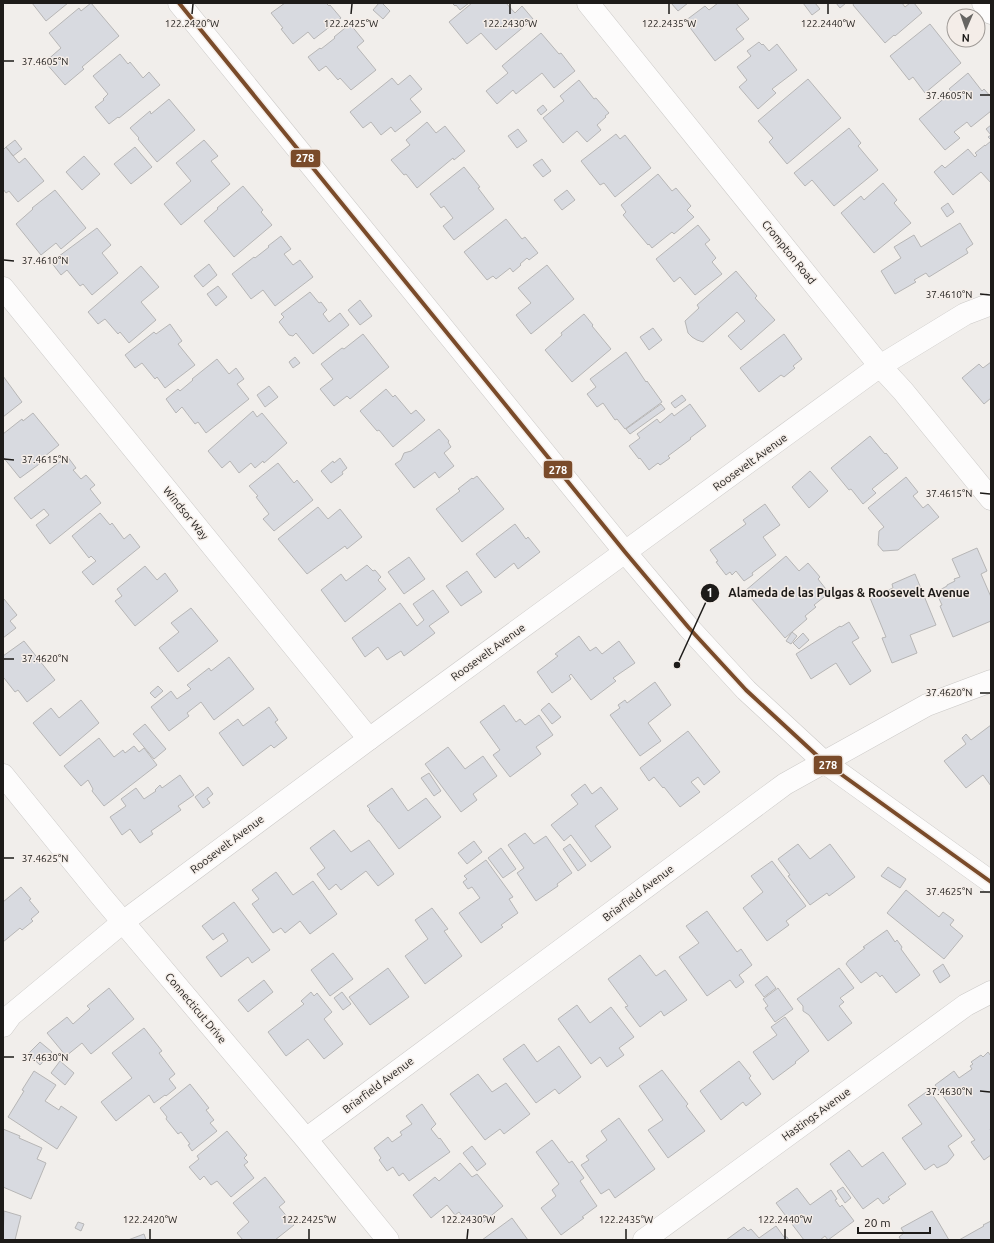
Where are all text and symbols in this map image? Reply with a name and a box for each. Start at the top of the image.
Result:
north arrow [946,8,986,48]
text: 122.2420°W [165,18,219,29]
text: 122.2425°W [324,18,378,29]
text: 122.2430°W [483,18,537,29]
text: 122.2435°W [642,18,696,29]
text: 122.2440°W [801,18,855,29]
text: N [961,32,970,44]
text: 37.4605°N [22,56,68,67]
text: 37.4605°N [926,90,972,101]
line badge: 278 [290,149,321,168]
text: 278 [296,152,314,164]
street label: Crompton Road [760,218,818,286]
text: 37.4610°N [22,255,68,266]
text: 37.4610°N [926,289,972,300]
street label: Roosevelt Avenue [711,431,789,493]
text: 37.4615°N [22,454,68,465]
line badge: 278 [543,460,573,479]
text: 278 [549,464,567,476]
street label: Windsor Way [161,484,211,542]
text: 37.4615°N [926,488,972,499]
callout: Alameda de las Pulgas & Roosevelt Avenue [700,581,977,605]
text: 1 [707,586,713,599]
text: Alameda de las Pulgas & Roosevelt Avenue [728,586,970,599]
street label: Roosevelt Avenue [449,621,527,683]
text: 37.4620°N [22,653,68,664]
text: 37.4620°N [926,687,972,698]
line badge: 278 [813,755,843,775]
text: 278 [819,759,837,771]
street label: Roosevelt Avenue [188,813,266,875]
text: 37.4625°N [22,853,68,864]
street label: Briarfield Avenue [600,862,676,924]
text: 37.4625°N [926,886,972,897]
street label: Connecticut Drive [163,970,229,1046]
text: 37.4630°N [22,1052,68,1063]
street label: Briarfield Avenue [340,1054,416,1116]
street label: Hastings Avenue [779,1085,853,1143]
text: 37.4630°N [926,1086,972,1097]
scale bar [858,1209,930,1235]
text: 122.2420°W [123,1214,177,1225]
text: 122.2425°W [282,1214,336,1225]
text: 122.2430°W [441,1214,495,1225]
text: 122.2435°W [599,1214,653,1225]
text: 122.2440°W [758,1214,812,1225]
text: 20 m [864,1216,891,1229]

